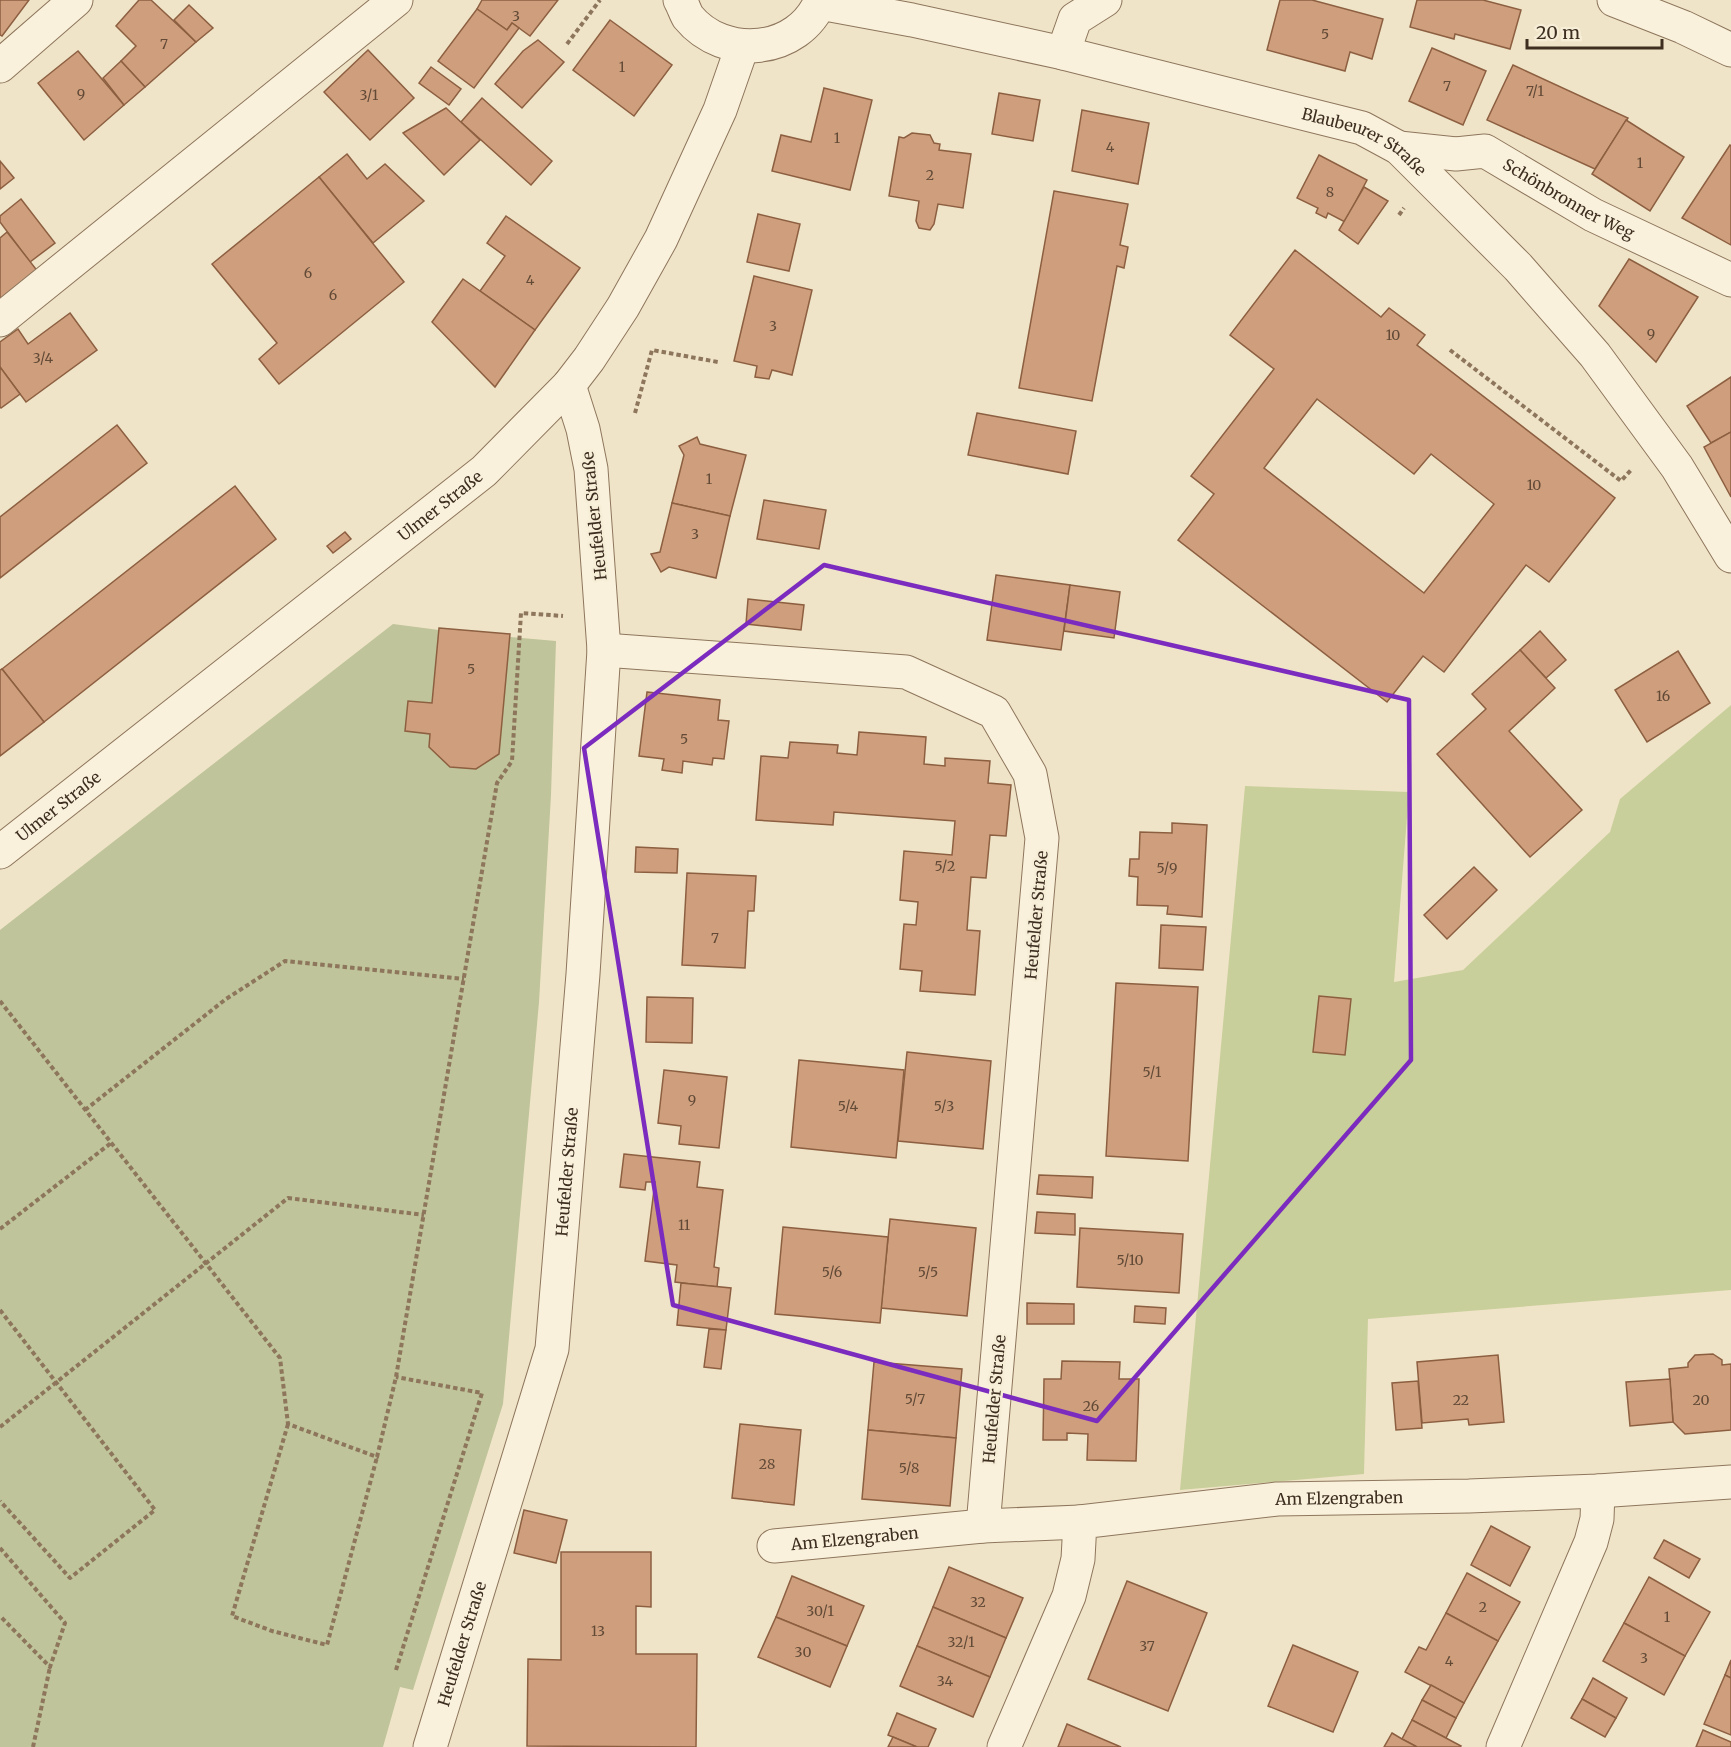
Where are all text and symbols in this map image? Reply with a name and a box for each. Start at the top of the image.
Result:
house number: 3 [512,7,520,25]
scale bar [1527,12,1662,50]
text: 20 m [1536,21,1580,44]
house number: 5 [1321,25,1329,43]
house number: 7 [160,35,168,53]
house number: 1 [619,58,625,76]
house number: 7 [1443,77,1451,95]
house number: 7/1 [1526,82,1544,100]
house number: 9 [77,85,85,103]
house number: 3/1 [360,86,378,104]
street label: Blaubeurer Straße [1300,103,1431,180]
house number: 1 [834,129,840,147]
house number: 4 [1106,138,1115,156]
street label: Schönbronner Weg [1500,154,1638,243]
house number: 1 [1637,154,1643,172]
house number: 2 [926,166,934,184]
house number: 8 [1326,183,1334,201]
house number: 6 [304,264,312,282]
house number: 4 [526,271,535,289]
house number: 6 [329,286,337,304]
house number: 3 [769,317,777,335]
house number: 9 [1647,325,1655,343]
house number: 10 [1386,326,1400,344]
house number: 3/4 [33,349,54,367]
street label: Heufelder Straße [577,451,611,581]
street label: Ulmer Straße [394,466,486,545]
house number: 1 [706,470,712,488]
house number: 10 [1527,476,1541,494]
house number: 3 [691,525,699,543]
house number: 5 [467,660,475,678]
house number: 16 [1656,687,1670,705]
house number: 5 [680,730,688,748]
street label: Ulmer Straße [12,767,105,846]
street label: Heufelder Straße [1020,850,1052,980]
house number: 5/2 [935,857,955,875]
house number: 5/9 [1156,859,1178,877]
house number: 7 [711,929,719,947]
house number: 5/1 [1143,1063,1161,1081]
house number: 9 [688,1091,696,1109]
house number: 5/4 [838,1097,859,1115]
house number: 5/3 [934,1097,954,1115]
street label: Heufelder Straße [551,1107,582,1237]
house number: 11 [678,1216,690,1234]
house number: 5/10 [1116,1251,1144,1269]
house number: 5/6 [822,1263,842,1281]
house number: 5/5 [918,1263,938,1281]
street label: Heufelder Straße [978,1334,1010,1464]
house number: 5/7 [905,1390,925,1408]
house number: 22 [1453,1391,1469,1409]
house number: 20 [1692,1391,1710,1409]
house number: 26 [1083,1397,1099,1415]
house number: 28 [759,1455,775,1473]
house number: 5/8 [899,1459,919,1477]
street label: Am Elzengraben [1274,1487,1404,1509]
street label: Am Elzengraben [789,1522,920,1554]
street label: Heufelder Straße [433,1579,490,1709]
house number: 32 [970,1593,986,1611]
house number: 2 [1479,1598,1487,1616]
house number: 30/1 [806,1602,834,1620]
house number: 1 [1664,1608,1670,1626]
house number: 13 [591,1622,605,1640]
house number: 32/1 [947,1633,975,1651]
house number: 37 [1139,1637,1155,1655]
house number: 30 [795,1643,811,1661]
house number: 3 [1640,1649,1648,1667]
house number: 4 [1445,1652,1454,1670]
house number: 34 [937,1672,954,1690]

